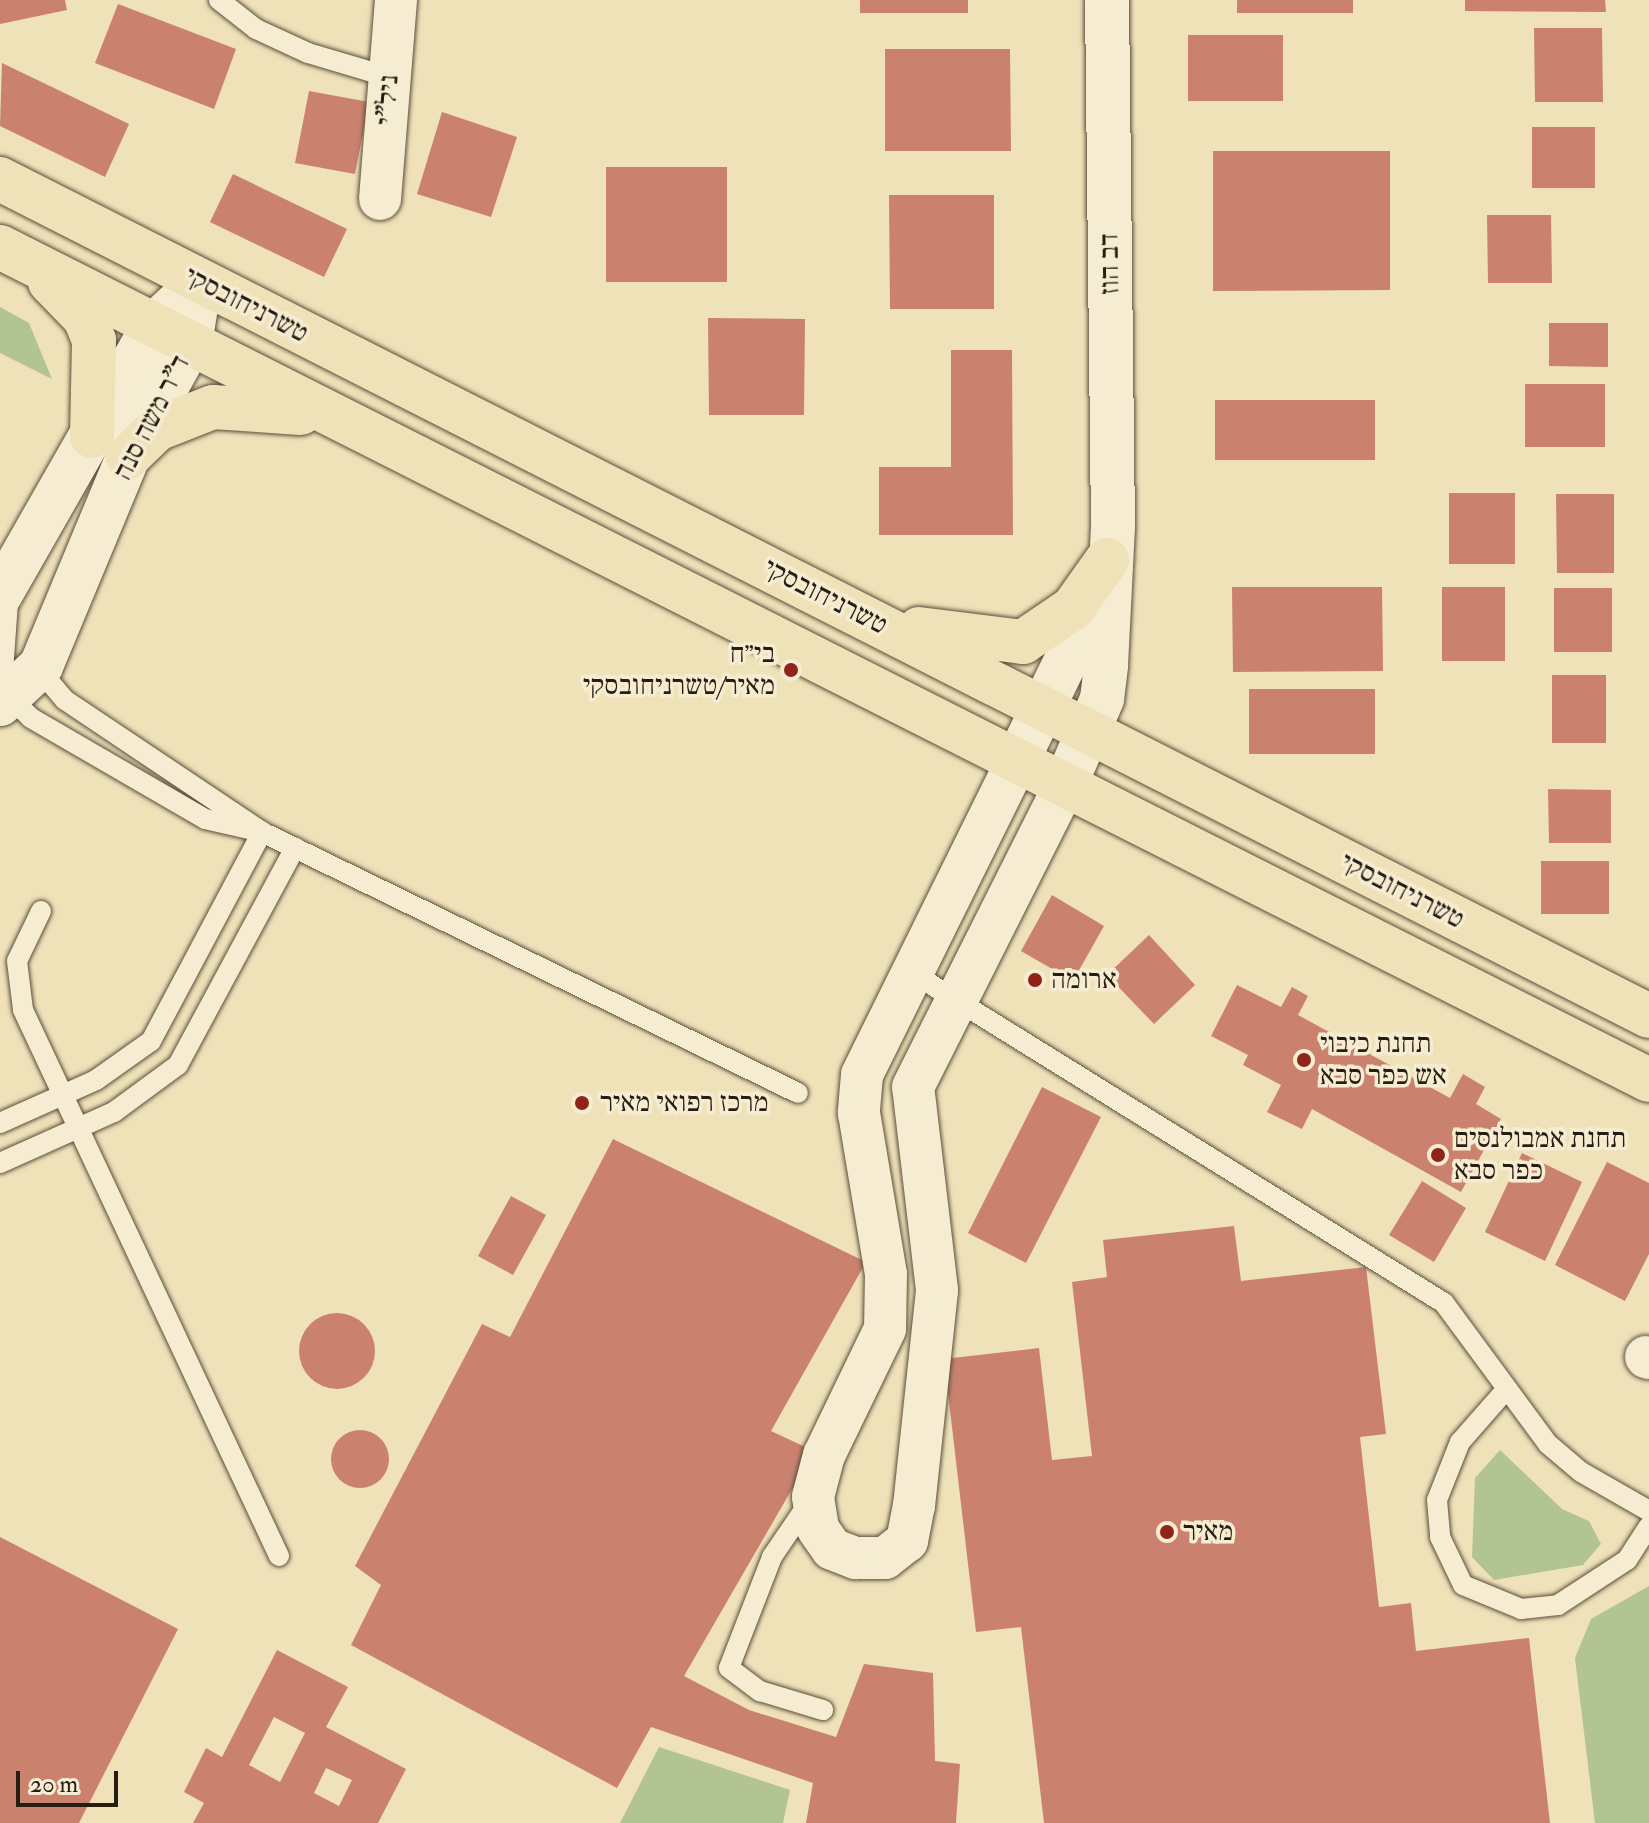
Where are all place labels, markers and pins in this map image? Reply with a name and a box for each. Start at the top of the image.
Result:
place label: בי״ח מאיר/טשרניחובסקי [583,637,775,703]
marker: בי״ח מאיר/טשרניחובסקי [782,661,800,679]
place label: ארומה [1051,963,1117,997]
marker: ארומה [1026,971,1044,989]
place label: תחנת כיבוי אש כפר סבא [1320,1027,1447,1093]
marker: תחנת כיבוי אש כפר סבא [1295,1051,1313,1069]
place label: מרכז רפואי מאיר [600,1086,769,1120]
marker: מרכז רפואי מאיר [571,1092,593,1114]
place label: תחנת אמבולנסים כפר סבא [1454,1122,1626,1188]
marker: תחנת אמבולנסים כפר סבא [1429,1146,1447,1164]
place label: מאיר [1183,1515,1233,1549]
marker: מאיר [1158,1523,1176,1541]

